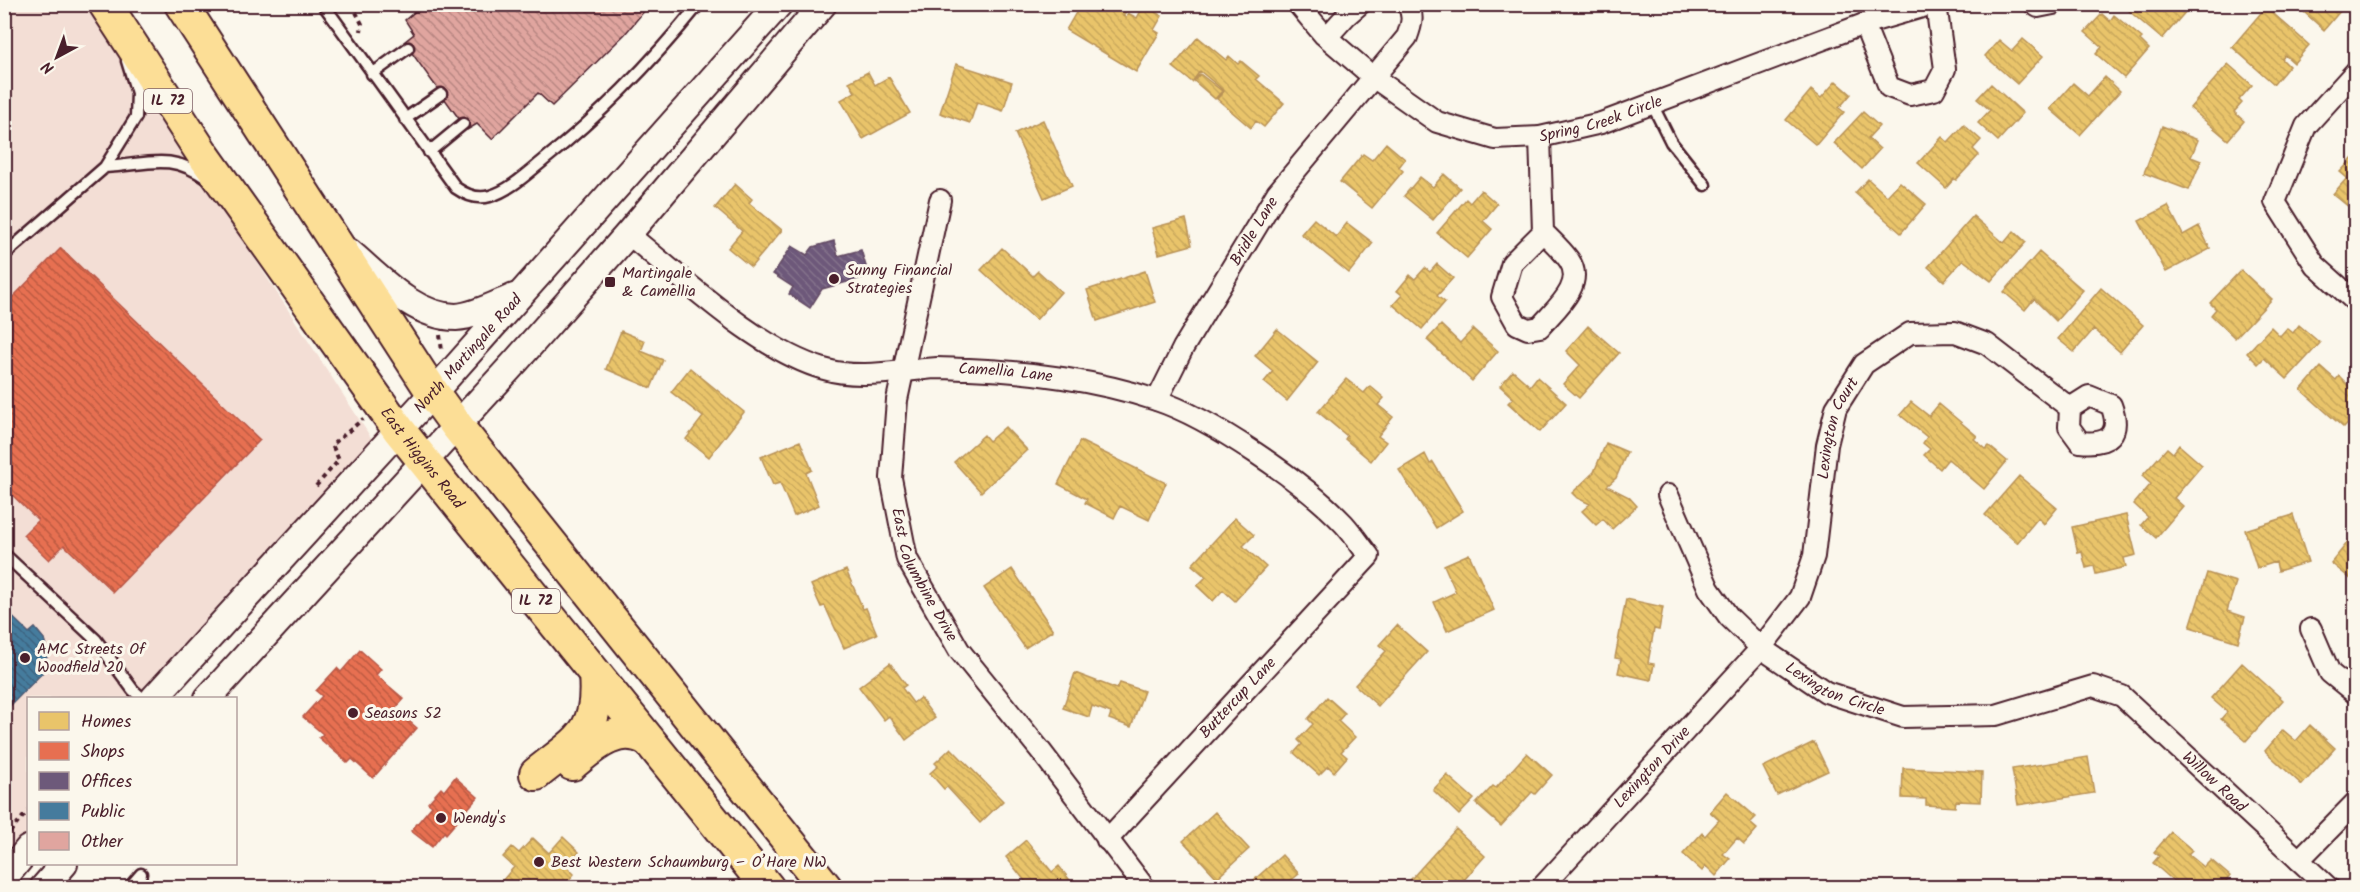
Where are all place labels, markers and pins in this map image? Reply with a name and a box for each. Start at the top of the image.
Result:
place label: Sunny Financial Strategies [846,258,952,301]
place label: Martingale & Camellia [622,261,696,304]
marker: Sunny Financial Strategies [827,272,841,286]
marker: Martingale & Camellia [603,275,617,289]
place label: AMC Streets Of Woodfield 20 [37,637,147,680]
marker: AMC Streets Of Woodfield 20 [18,651,32,665]
place label: Seasons 52 [365,701,442,726]
marker: Seasons 52 [346,706,360,720]
place label: Wendy's [453,806,506,831]
marker: Wendy's [434,811,448,825]
place label: Best Western Schaumburg – O’Hare NW [551,850,827,875]
marker: Best Western Schaumburg – O’Hare NW [532,855,546,869]

